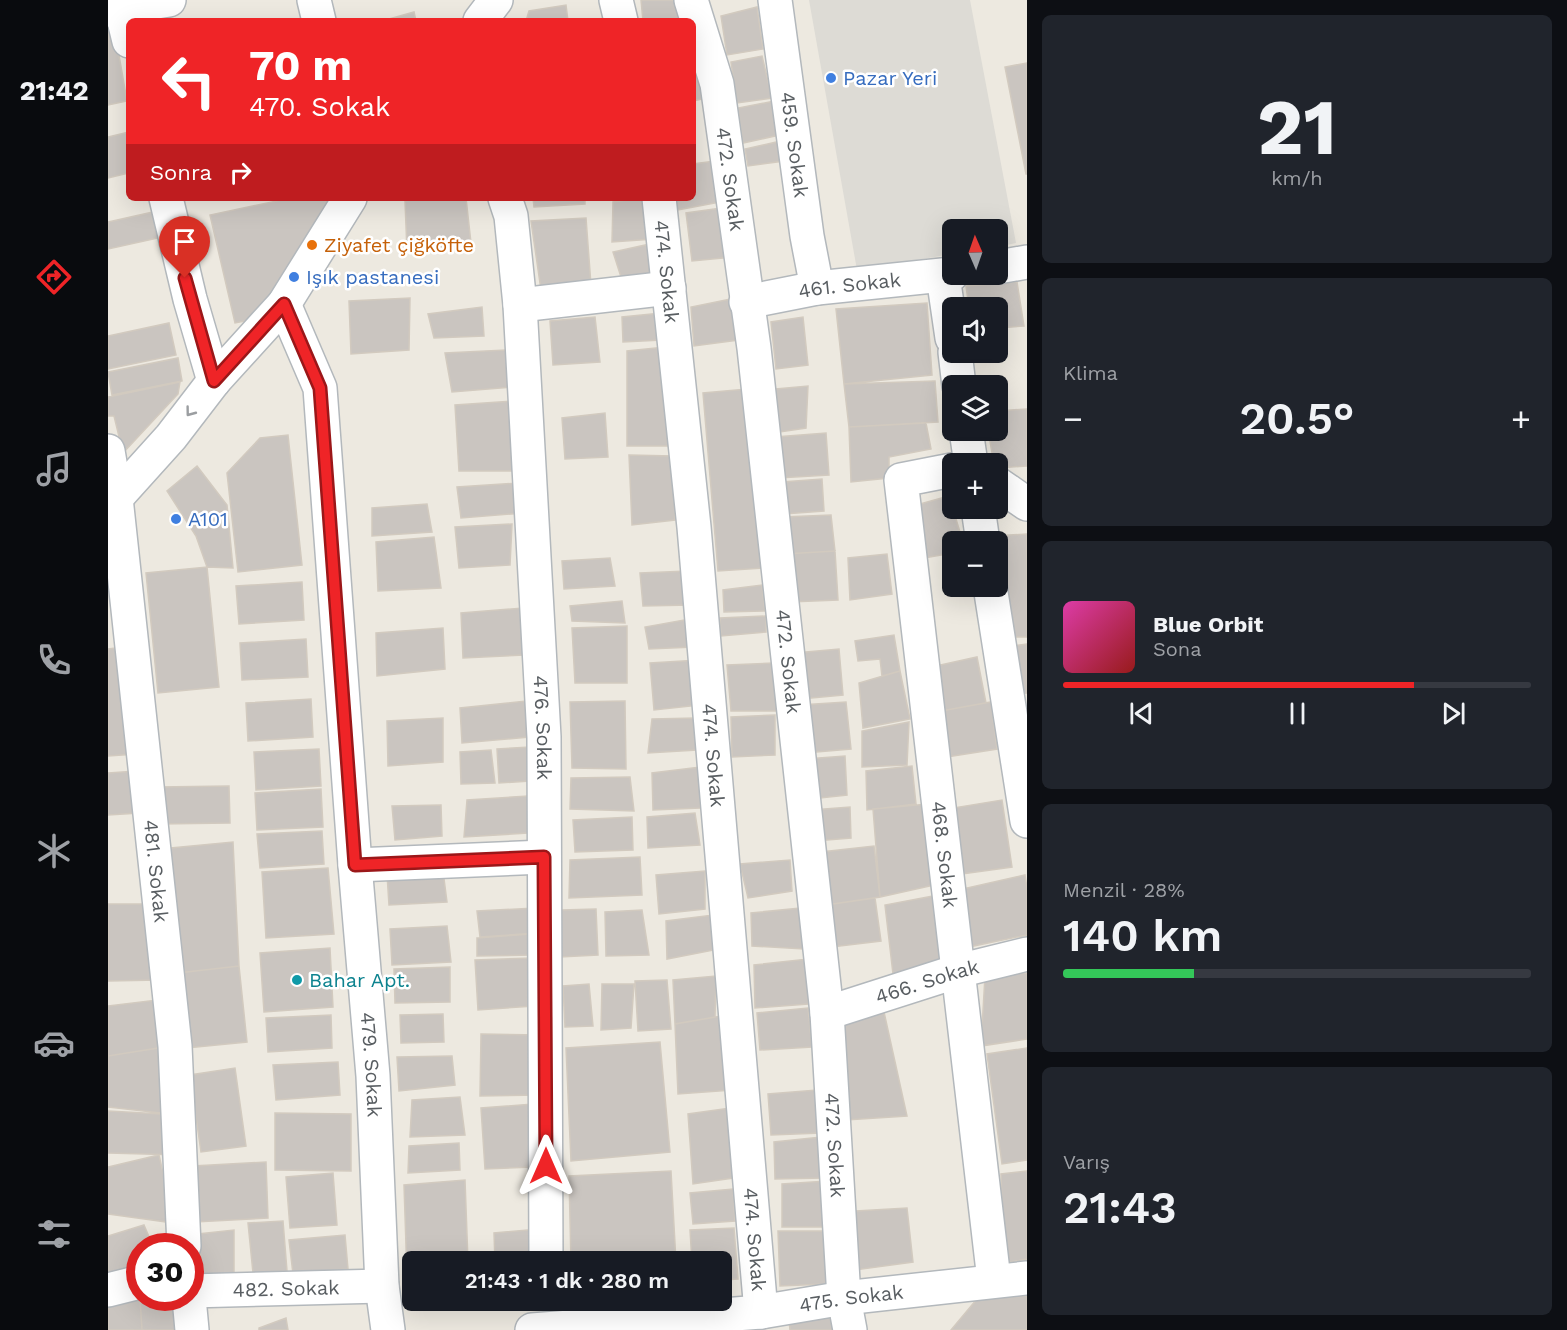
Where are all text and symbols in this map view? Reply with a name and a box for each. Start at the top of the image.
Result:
text: 70 m [249,41,352,90]
icon: left [150,42,228,120]
place label: Pazar Yeri [843,66,937,90]
marker: Pazar Yeri [824,71,838,85]
text: 21:42 [19,75,89,107]
text: 21 [1257,81,1337,173]
street label: 459. Sokak [776,90,814,199]
text: 470. Sokak [249,91,390,123]
street label: 472. Sokak [711,126,750,233]
icon: right [224,156,257,189]
text: Sonra [150,160,212,185]
text: km/h [1271,166,1323,190]
pin [159,216,210,278]
street label: 474. Sokak [649,219,684,325]
north arrow [942,219,1008,285]
map controls [942,219,1008,597]
icon: arrive [168,225,201,258]
place label: Ziyafet çiğköfte [324,233,474,257]
marker: Ziyafet çiğköfte [305,238,319,252]
icon: directions [33,256,75,298]
place label: Işık pastanesi [306,265,439,289]
street label: 461. Sokak [796,267,902,303]
marker: Işık pastanesi [287,270,301,284]
button: sound [942,297,1008,363]
text: Klima [1063,361,1118,385]
button: layers [942,375,1008,441]
text: 20.5° [1239,392,1355,445]
text: − [1063,399,1083,438]
text: + [1511,399,1531,438]
one-way arrow [186,406,197,417]
icon: music [33,448,75,490]
button: + [942,453,1008,519]
place label: A101 [188,507,228,531]
marker: A101 [169,512,183,526]
button: − [942,531,1008,597]
street label: 472. Sokak [771,608,806,715]
text: Blue Orbit [1153,612,1263,637]
text: Sona [1153,637,1202,661]
icon: phone [33,639,75,681]
street label: 476. Sokak [529,675,556,780]
icon: previous [1125,697,1158,730]
icon: pause [1281,697,1314,730]
icon: next [1437,697,1470,730]
street label: 474. Sokak [697,703,730,808]
street label: 468. Sokak [926,800,963,909]
street label: 481. Sokak [139,819,174,924]
icon: climate [33,830,75,872]
text: Menzil · 28% [1063,878,1185,902]
text: 140 km [1063,909,1222,962]
street label: 466. Sokak [872,954,981,1009]
place label: Bahar Apt. [309,968,410,992]
marker: Bahar Apt. [290,973,304,987]
street label: 479. Sokak [356,1011,387,1118]
icon: car [33,1022,75,1064]
street label: 472. Sokak [820,1092,850,1198]
position arrow [514,1134,578,1198]
text: Varış [1063,1150,1110,1174]
text: 21:43 [1063,1181,1177,1234]
street label: 474. Sokak [738,1187,771,1292]
icon: filters [33,1213,75,1255]
speed limit sign: 30 [126,1233,204,1311]
text: 21:43 · 1 dk · 280 m [465,1268,669,1293]
street label: 482. Sokak [232,1275,340,1302]
street label: 475. Sokak [797,1280,905,1317]

